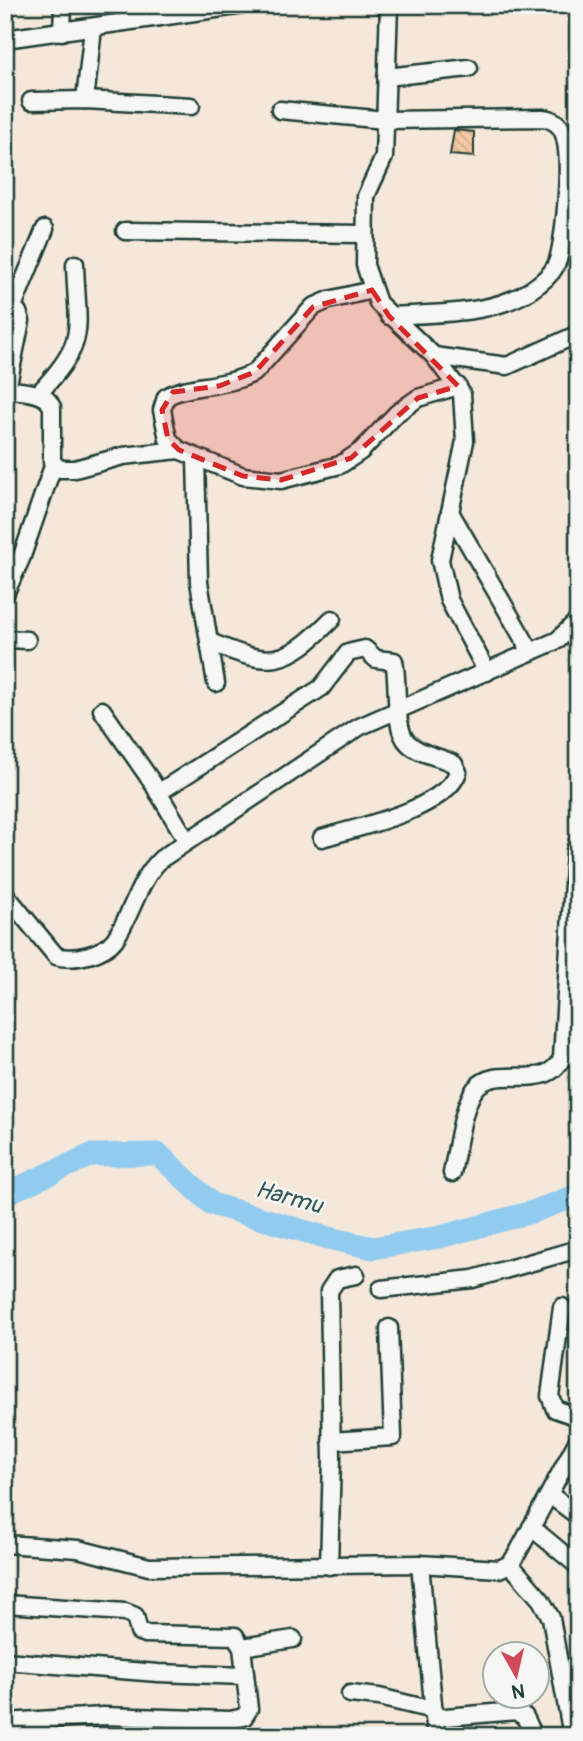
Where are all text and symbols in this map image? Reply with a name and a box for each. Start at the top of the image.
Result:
water label: Harmu [252,1175,327,1221]
north arrow [482,1640,552,1710]
text: N [510,1678,526,1704]

